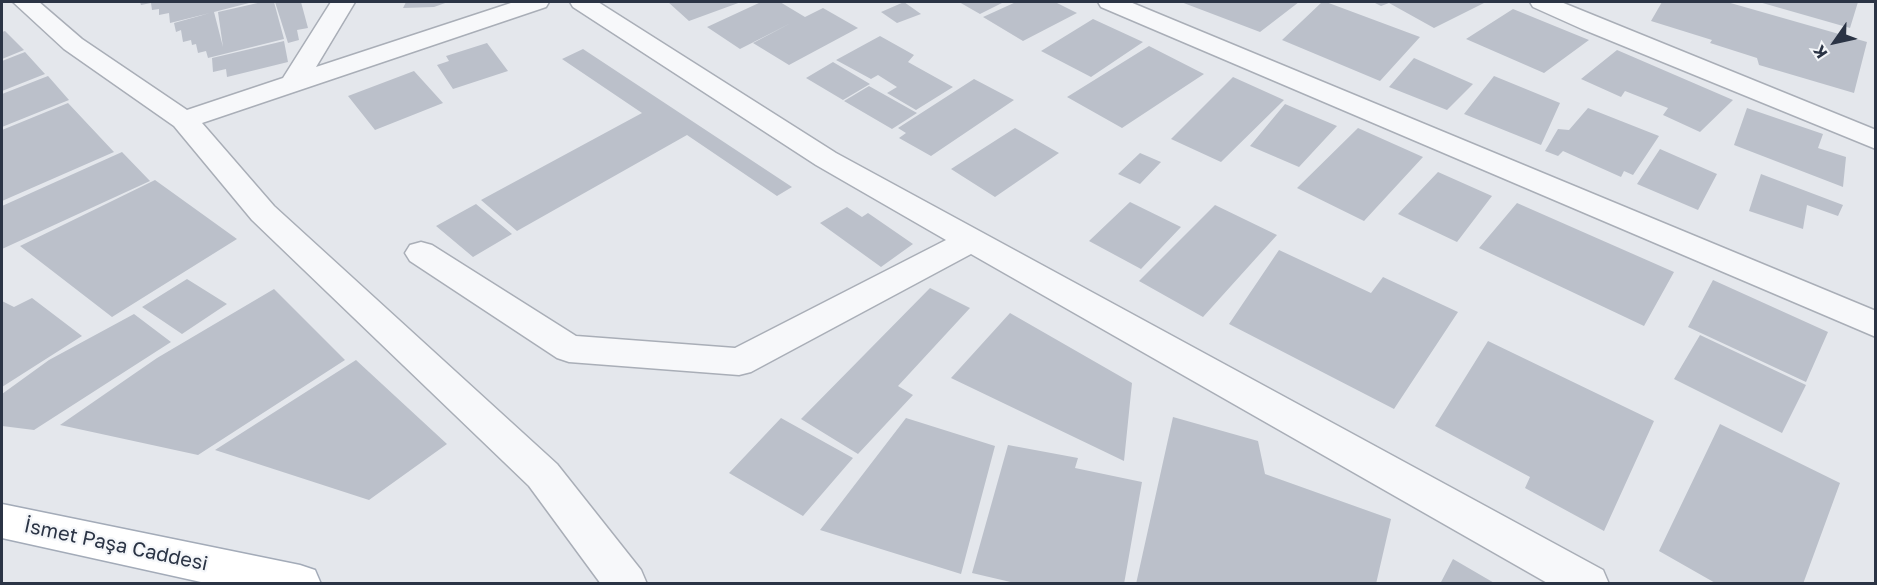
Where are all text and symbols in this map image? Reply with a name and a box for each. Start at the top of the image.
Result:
north arrow [1805,12,1865,72]
text: K [1809,42,1832,62]
street label: İsmet Paşa Caddesi [22,514,210,576]

